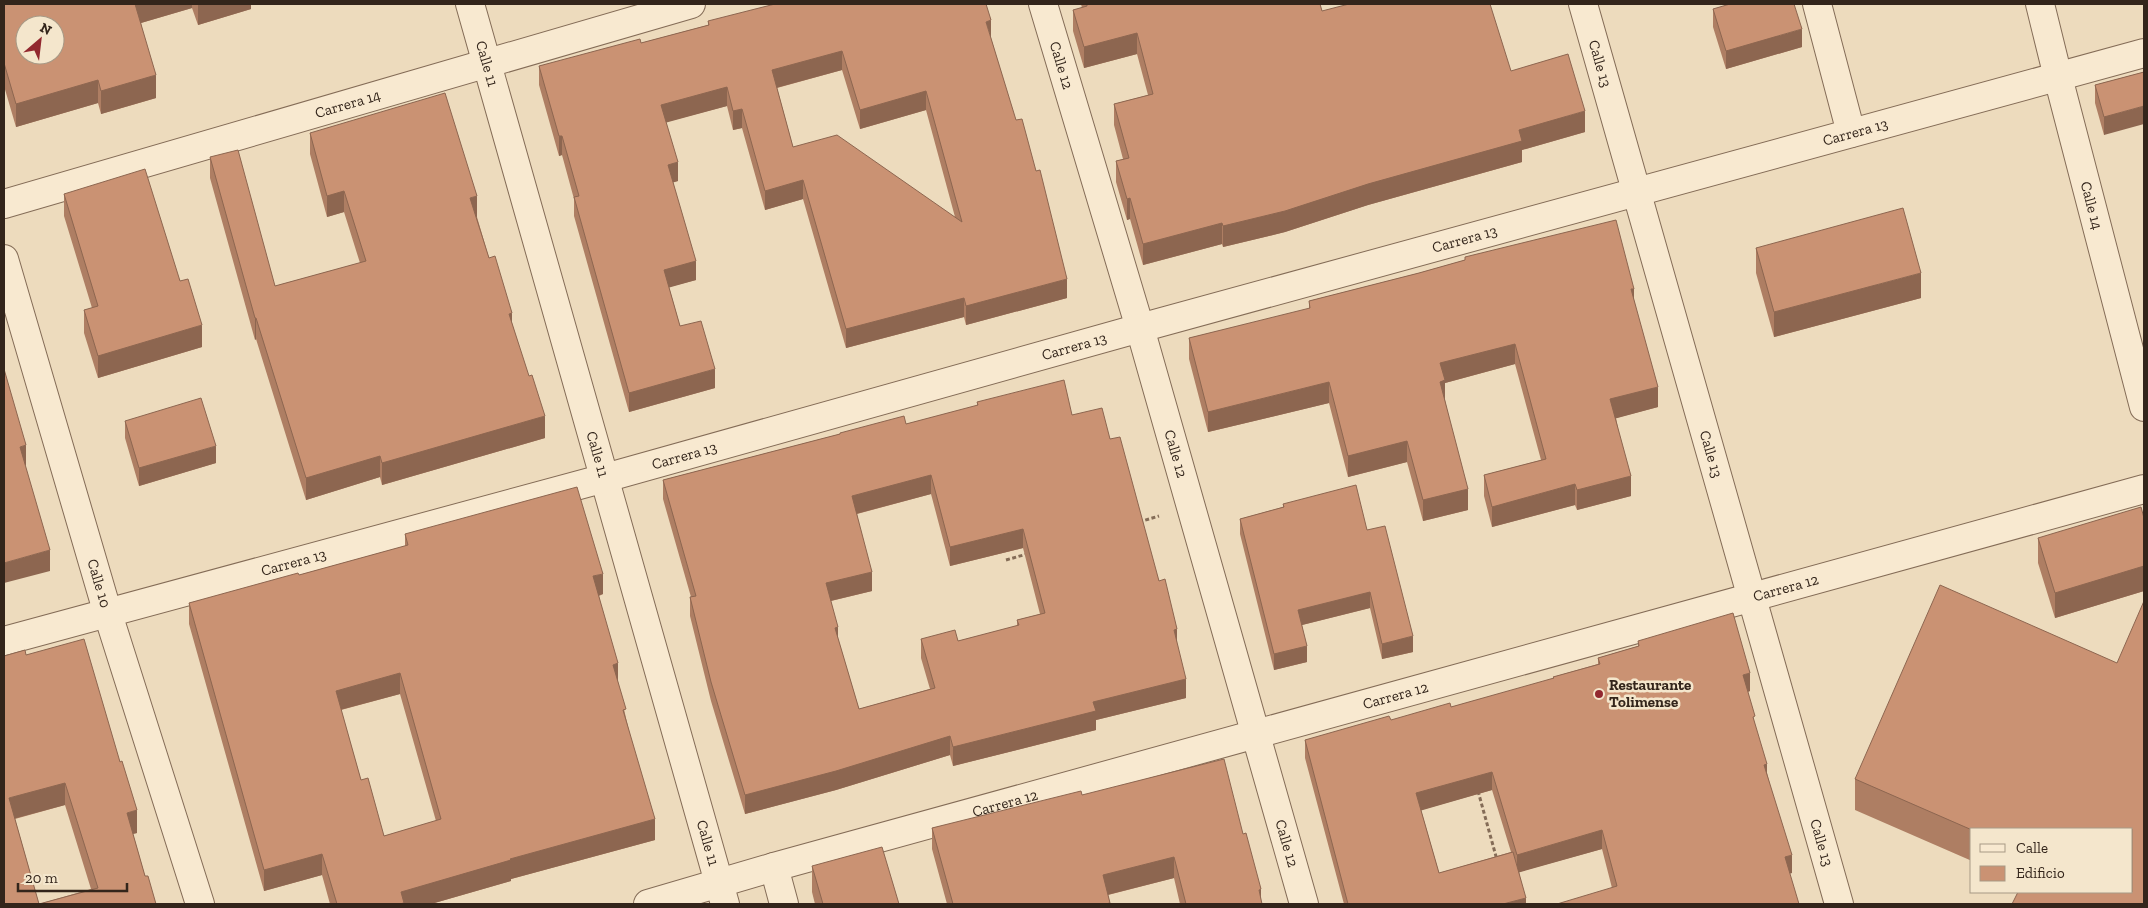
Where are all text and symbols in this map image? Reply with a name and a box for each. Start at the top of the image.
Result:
north arrow [15,15,65,65]
text: N [37,19,55,39]
street label: Calle 13 [1585,38,1615,89]
street label: Calle 11 [472,39,502,89]
street label: Calle 12 [1046,39,1077,92]
street label: Carrera 14 [313,86,383,122]
street label: Carrera 13 [1821,115,1890,150]
street label: Calle 14 [2077,179,2106,232]
street label: Carrera 13 [1430,222,1499,257]
street label: Carrera 13 [1040,329,1109,364]
street label: Calle 12 [1160,428,1191,480]
street label: Calle 13 [1696,428,1726,480]
street label: Calle 11 [583,429,613,480]
street label: Carrera 13 [650,438,719,473]
street label: Carrera 13 [259,545,328,580]
street label: Calle 10 [83,557,115,610]
street label: Carrera 12 [1751,570,1821,605]
place label: Restaurante Tolimense [1609,676,1691,711]
street label: Carrera 12 [1361,678,1430,713]
marker: Restaurante Tolimense [1593,688,1605,700]
street label: Carrera 12 [970,786,1040,821]
street label: Calle 12 [1271,817,1302,870]
street label: Calle 13 [1806,817,1837,869]
street label: Calle 11 [693,818,723,868]
legend [1970,828,2133,893]
text: Calle [2016,839,2048,857]
scale bar [18,860,126,892]
text: Edificio [2016,864,2065,882]
text: 20 m [25,869,58,887]

